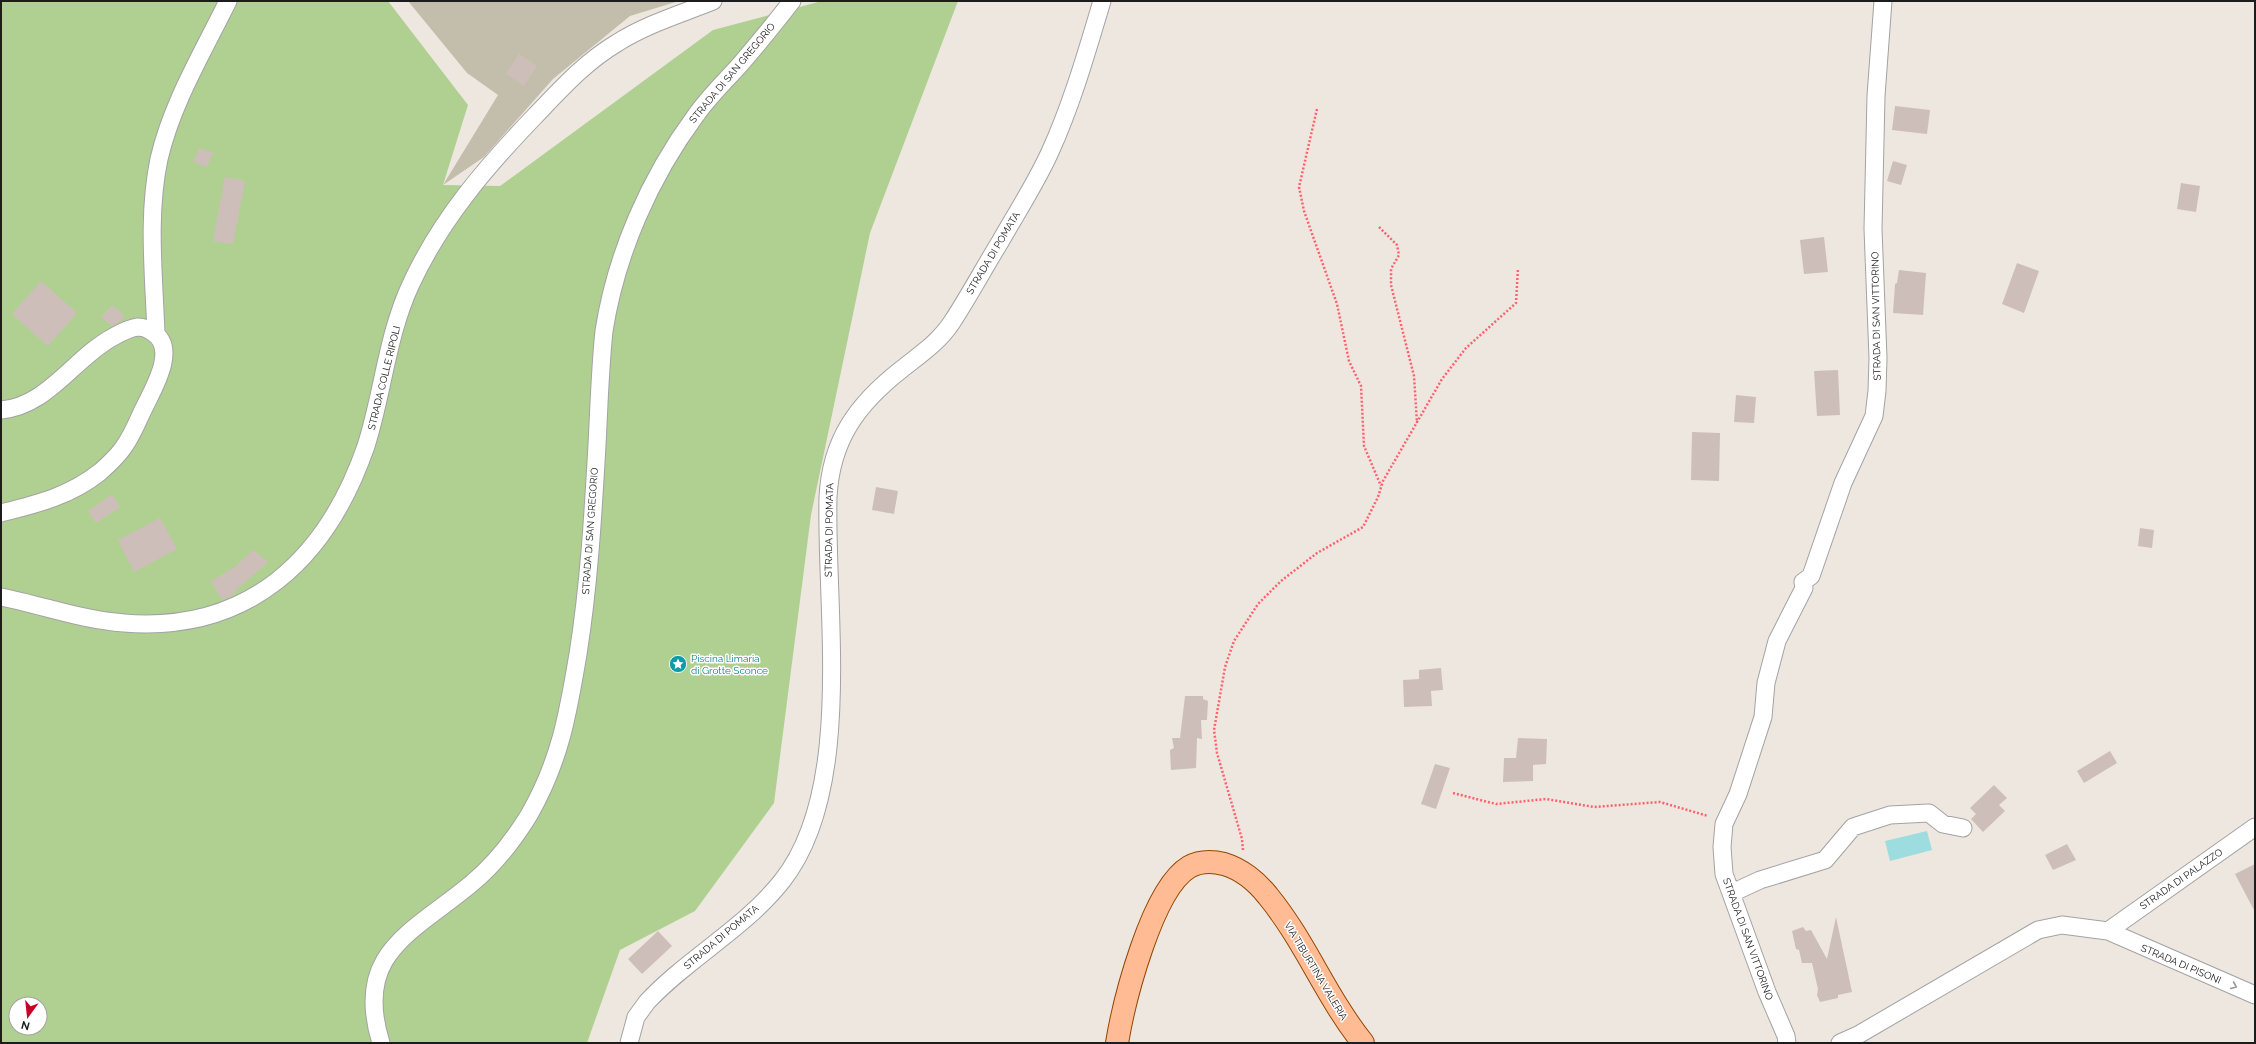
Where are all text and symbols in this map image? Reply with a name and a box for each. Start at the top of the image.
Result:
street label: STRADA DI SAN GREGORIO [687,20,777,125]
street label: STRADA DI POMATA [964,210,1022,296]
street label: STRADA DI SAN VITTORINO [1869,251,1883,381]
street label: STRADA COLLE RIPOLI [366,325,402,431]
street label: STRADA DI SAN GREGORIO [580,467,600,595]
street label: STRADA DI POMATA [823,483,835,577]
place label: Piscina Limaria di Grotte Sconce [691,653,768,676]
place icon: Piscina Limaria di Grotte Sconce [668,654,688,674]
street label: STRADA DI PALAZZO [2138,846,2225,912]
street label: STRADA DI SAN VITTORINO [1721,876,1775,1002]
street label: STRADA DI POMATA [681,902,761,972]
street label: VIA TIBURTINA VALERIA [1282,920,1350,1022]
street label: STRADA DI PISONI [2139,942,2223,986]
one-way arrow [2229,981,2237,989]
north arrow [8,996,48,1036]
text: N [20,1018,31,1033]

